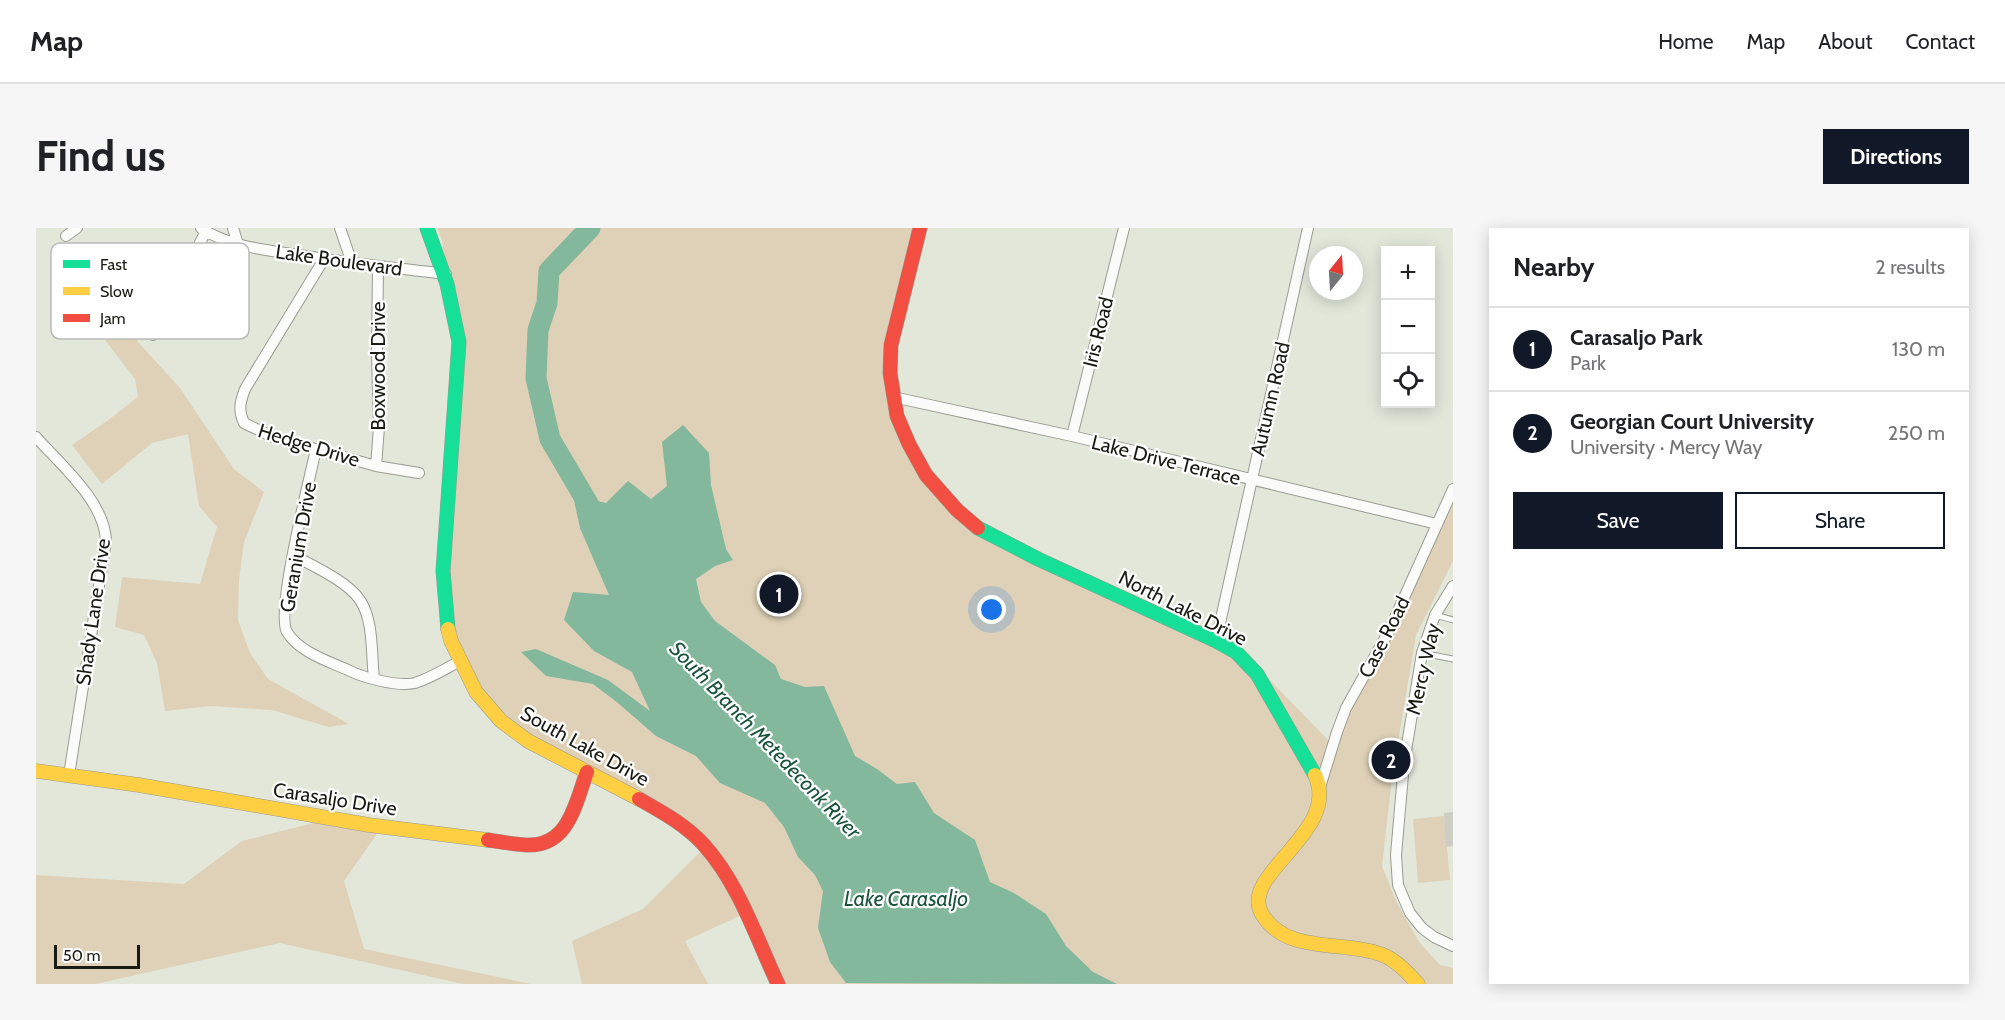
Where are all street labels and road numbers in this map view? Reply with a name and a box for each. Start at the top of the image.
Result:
street label: Lake Boulevard [274,239,404,281]
street label: Iris Road [1078,294,1118,370]
street label: Boxwood Drive [366,302,390,430]
street label: Autumn Road [1245,340,1295,458]
street label: Hedge Drive [255,418,363,472]
street label: Lake Drive Terrace [1089,430,1243,490]
street label: Geranium Drive [275,480,321,614]
street label: Shady Lane Drive [71,537,115,687]
street label: North Lake Drive [1115,565,1251,651]
street label: Case Road [1353,592,1415,682]
street label: Mercy Way [1401,621,1445,717]
street label: South Lake Drive [517,701,653,791]
street label: Carasaljo Drive [271,777,399,821]

